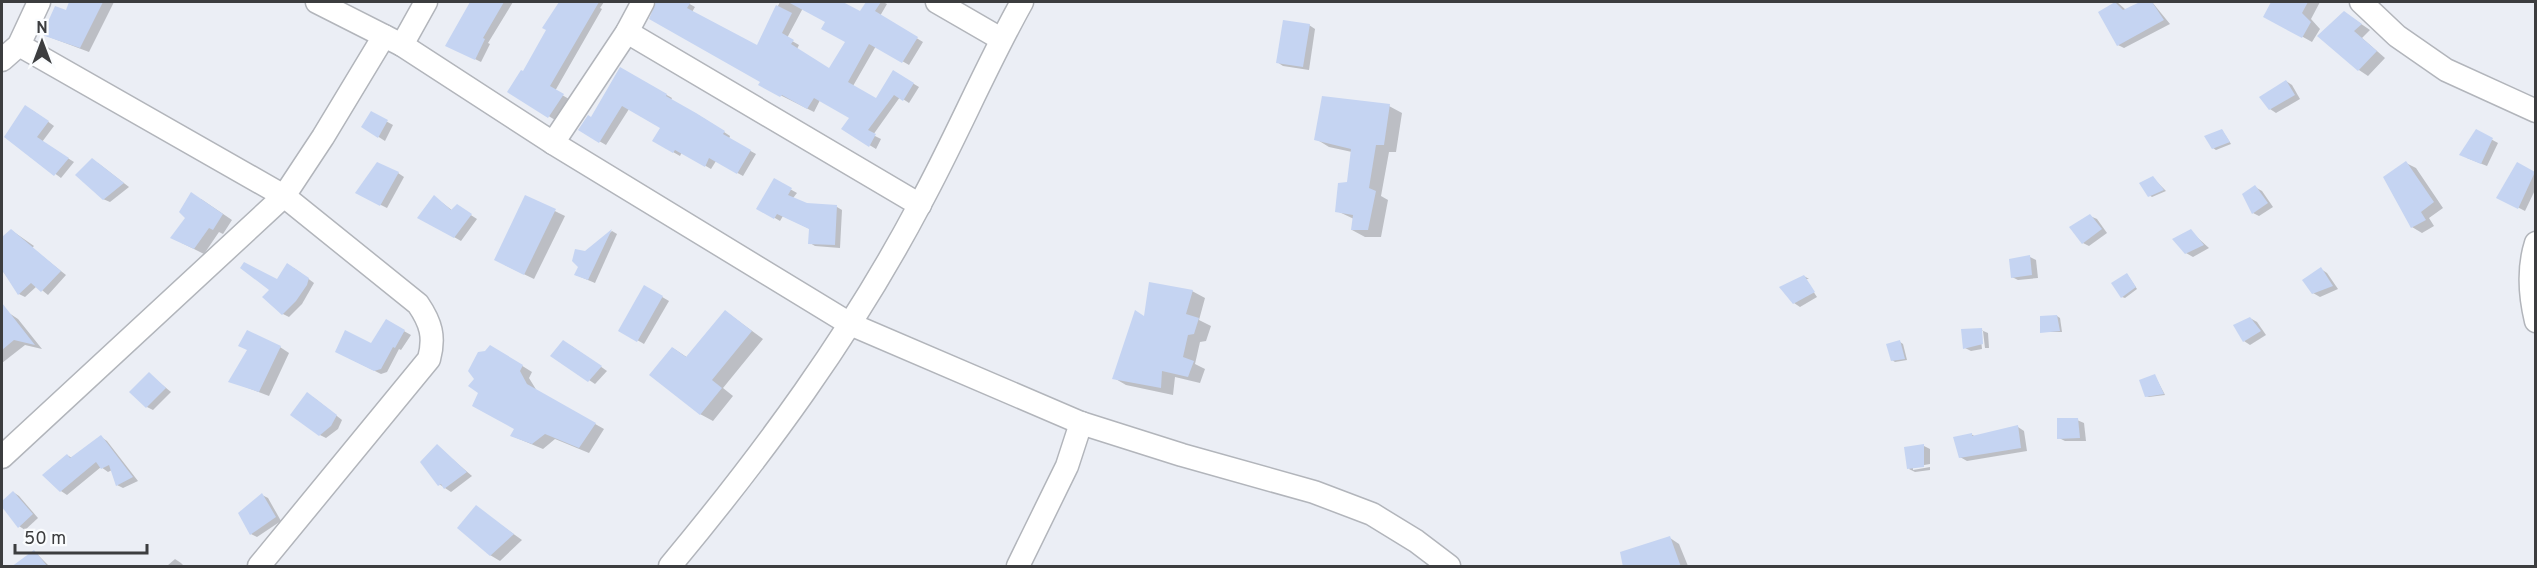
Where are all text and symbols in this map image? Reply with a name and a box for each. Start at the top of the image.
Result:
north arrow [12,12,72,72]
text: N [36,19,48,39]
scale bar [15,517,147,555]
text: 50 m [24,528,66,551]

